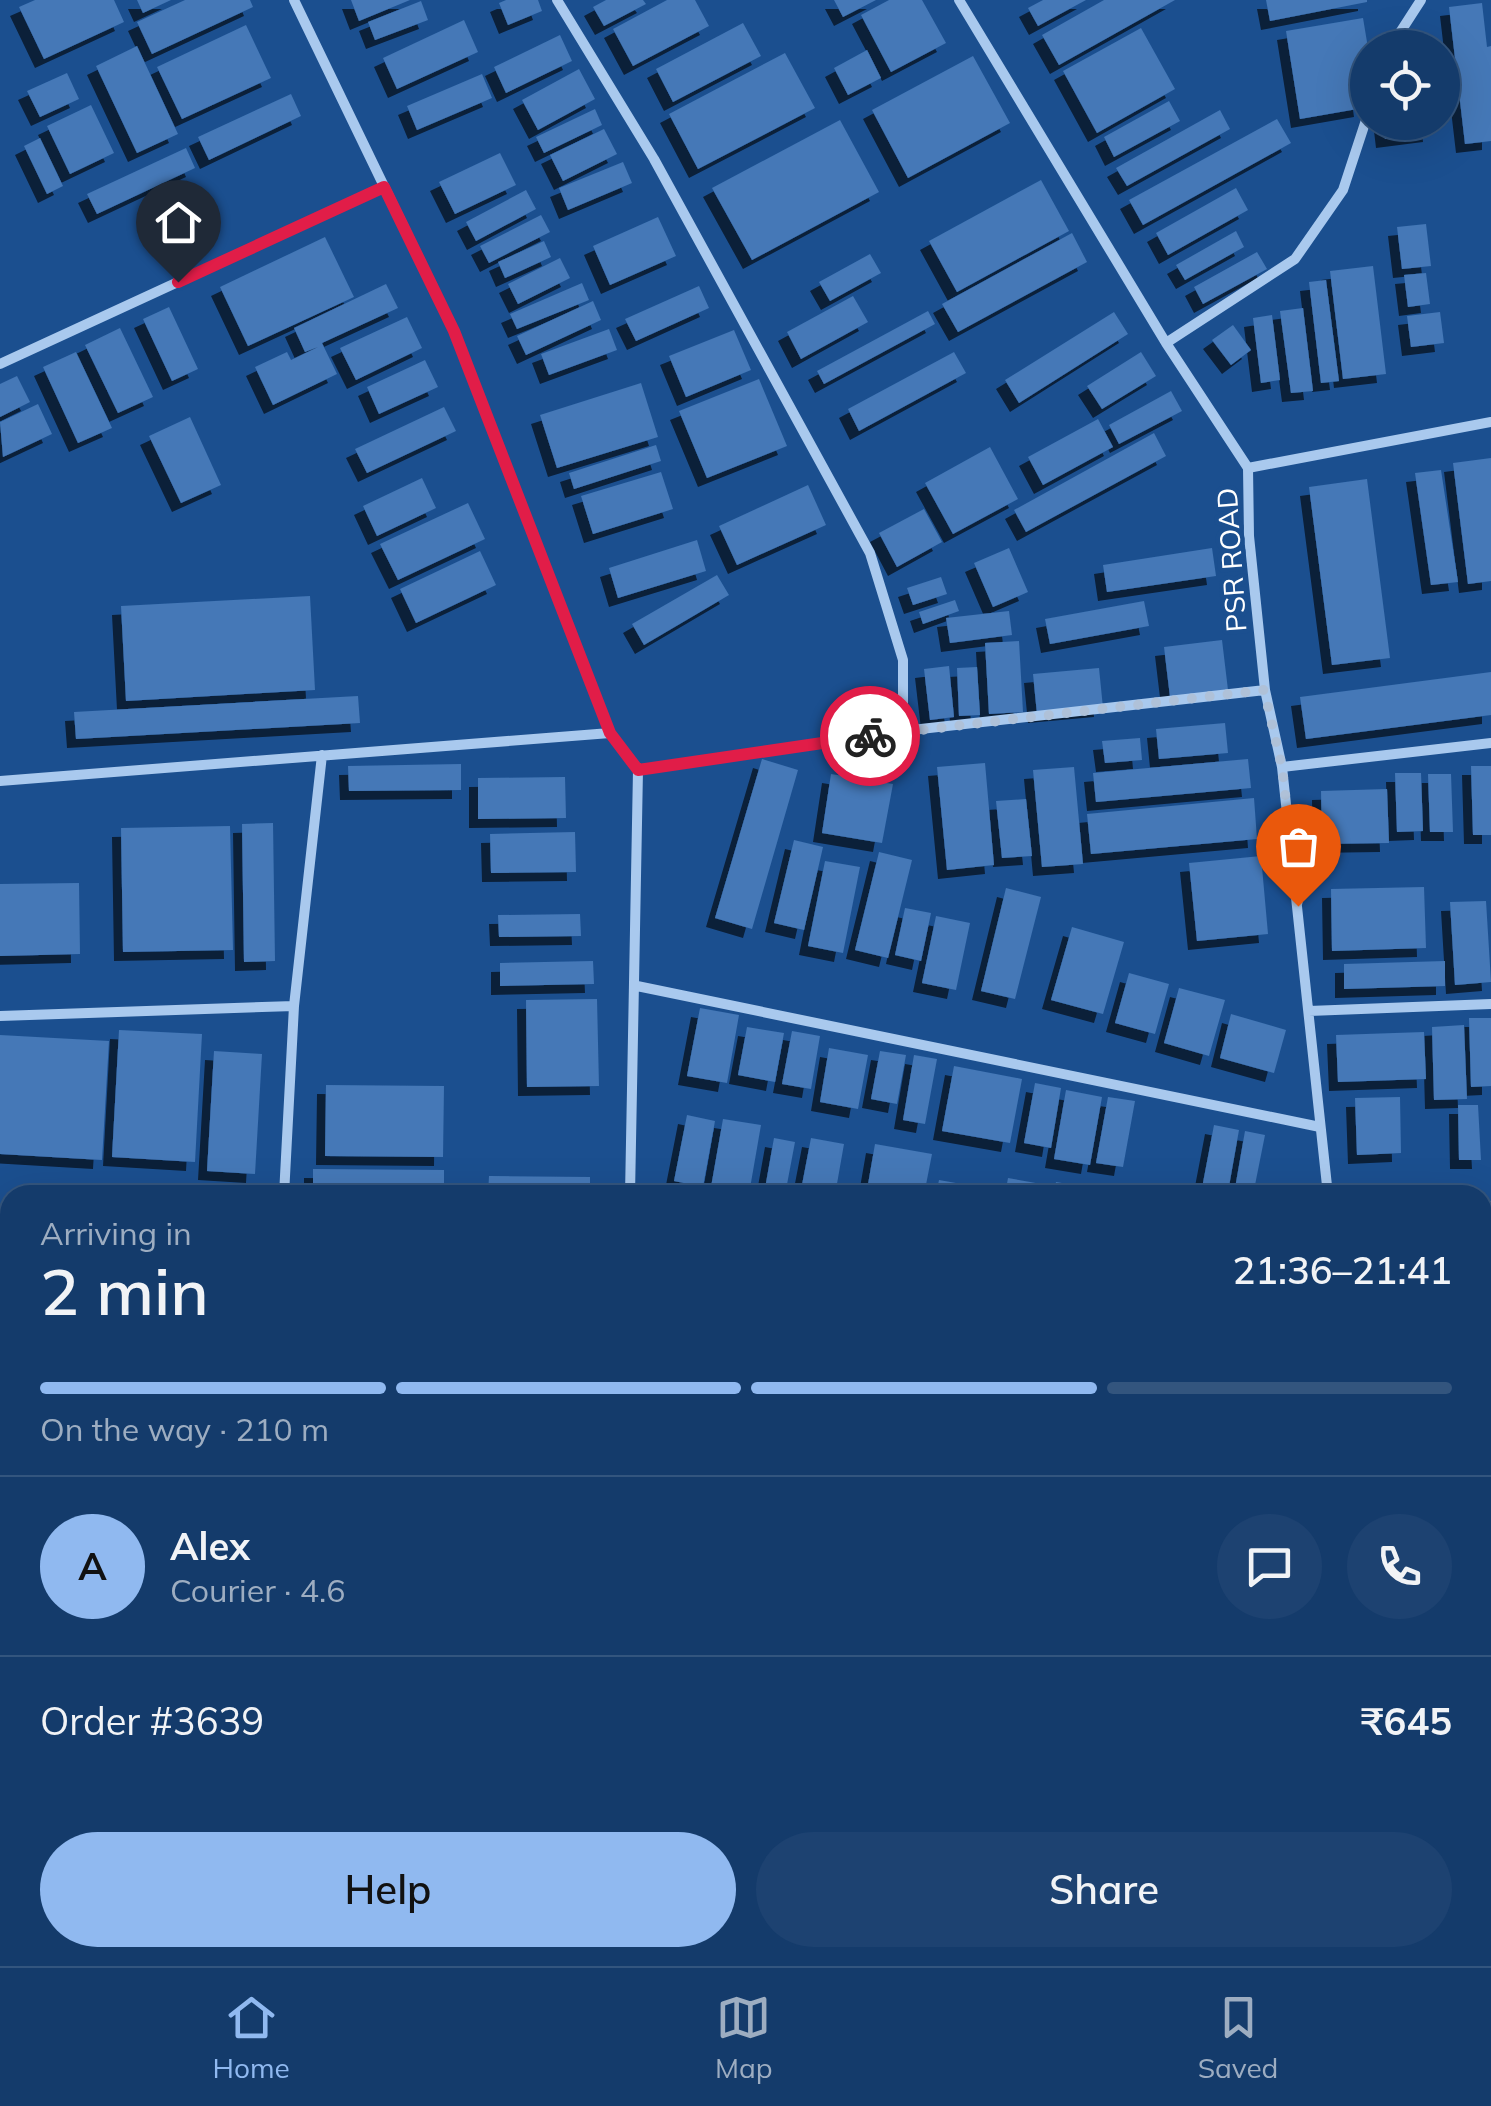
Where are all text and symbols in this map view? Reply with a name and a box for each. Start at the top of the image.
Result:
map controls [1350,30,1460,140]
button: locate [1350,30,1460,140]
pin [136,180,221,283]
icon: home [151,195,206,250]
street label: PSR ROAD [1209,487,1253,633]
courier [820,686,920,786]
icon: bike [843,709,898,764]
pin [1256,804,1341,907]
icon: bag [1271,819,1326,874]
text: Arriving in [40,1213,192,1253]
text: 21:36–21:41 [1232,1246,1452,1294]
text: 2 min [40,1250,209,1331]
text: On the way · 210 m [40,1409,329,1449]
button: chat [1217,1514,1322,1619]
button: phone [1347,1514,1452,1619]
text: Alex [170,1522,250,1570]
text: A [78,1542,107,1590]
text: Courier · 4.6 [170,1570,346,1610]
text: Order #3639 [40,1697,264,1745]
text: ₹645 [1361,1697,1452,1745]
button: Help [40,1832,736,1947]
button: Share [756,1832,1452,1947]
tab: Home [213,1990,290,2085]
tab: Map [715,1990,773,2085]
tab: Saved [1198,1990,1278,2085]

